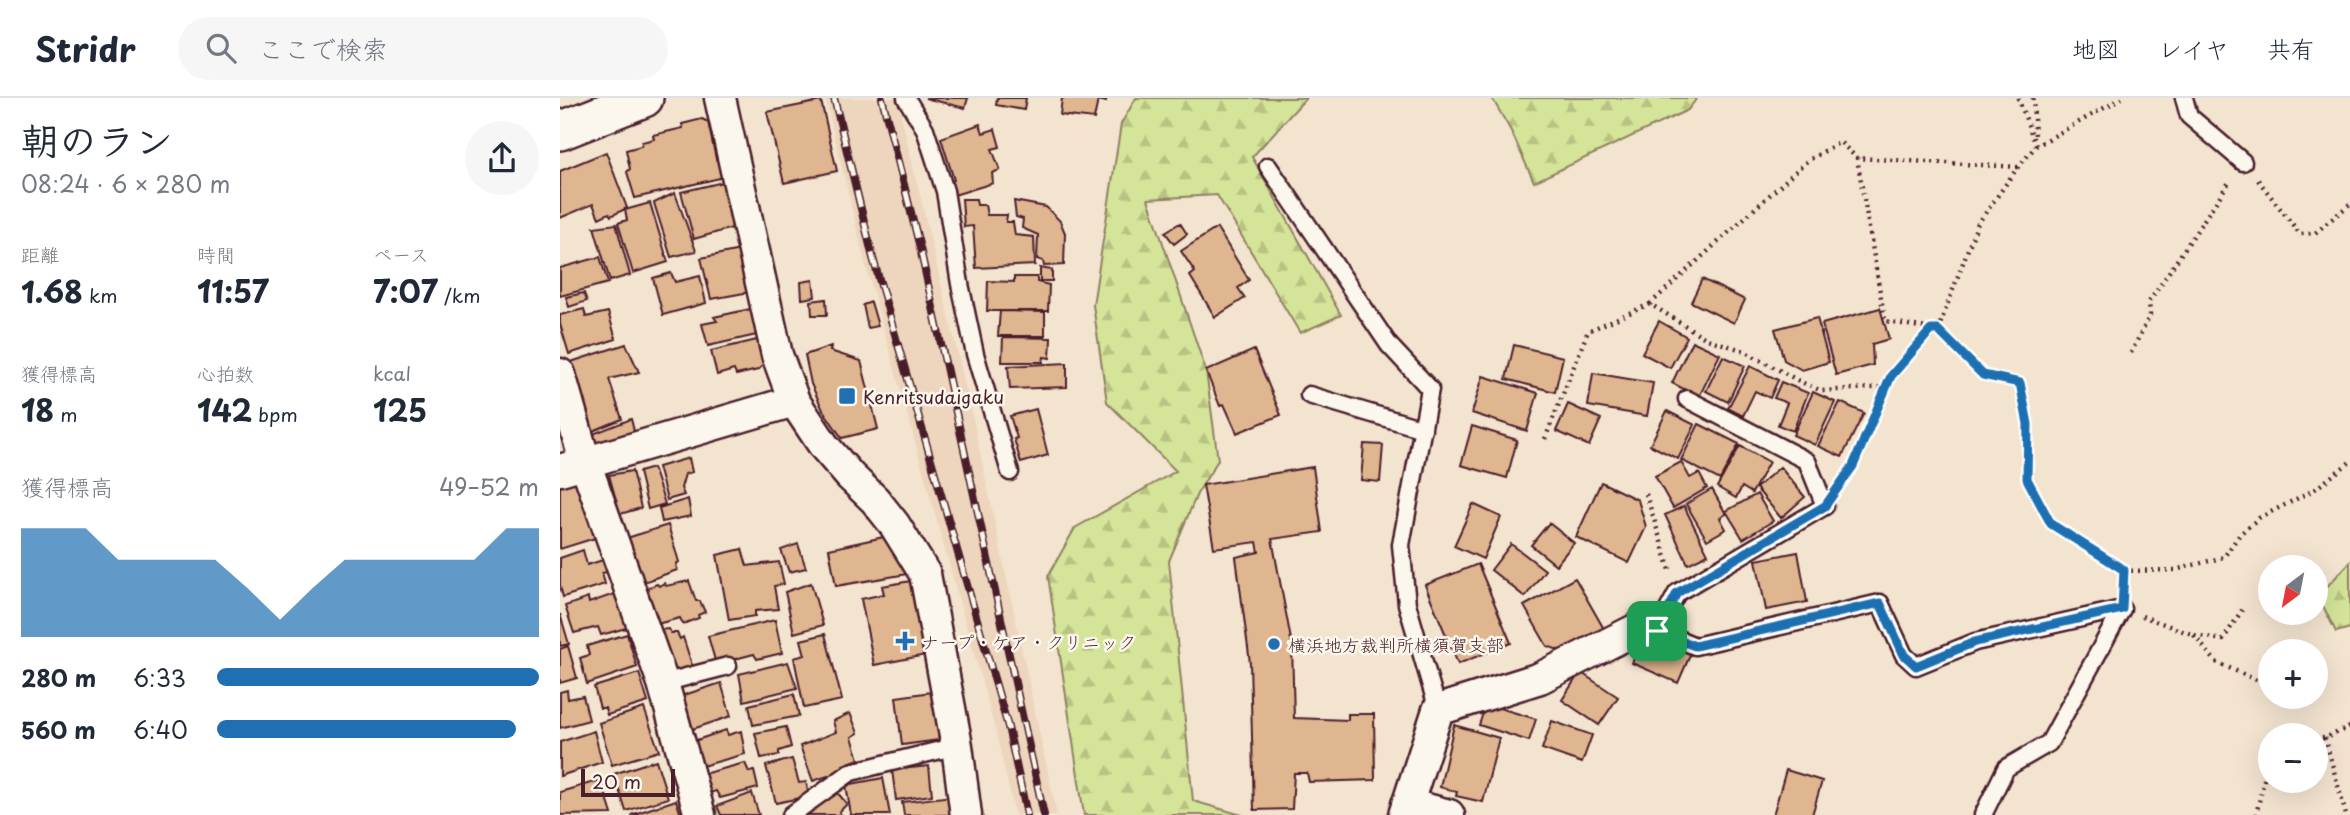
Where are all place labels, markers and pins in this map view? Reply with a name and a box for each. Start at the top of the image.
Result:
place label: Kenritsudaigaku [863,383,1004,410]
marker: Kenritsudaigaku [837,386,857,406]
pin [1627,601,1687,661]
place label: ナープ・ケア・クリニック [921,628,1136,655]
marker: ナープ・ケア・クリニック [895,631,915,651]
place label: 横浜地方裁判所横須賀支部 [1288,631,1504,658]
marker: 横浜地方裁判所横須賀支部 [1266,636,1282,652]

